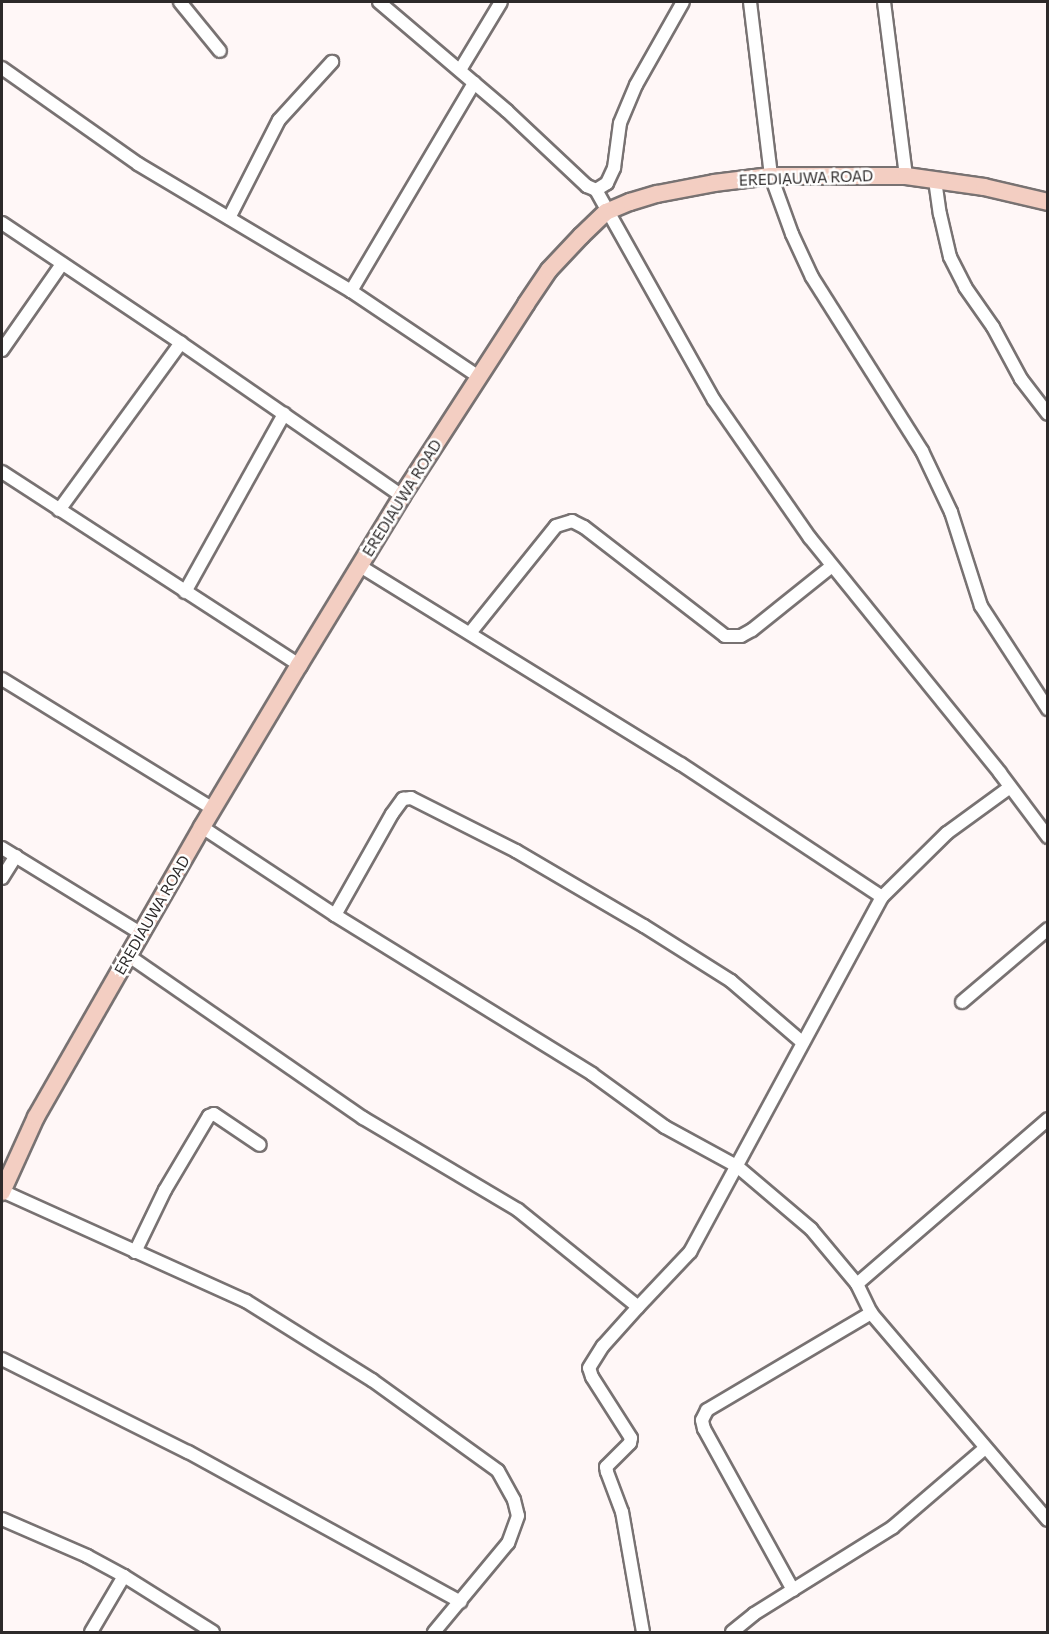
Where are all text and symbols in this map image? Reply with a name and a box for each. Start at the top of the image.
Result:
street label: EREDIAUWA ROAD [739,167,873,189]
street label: EREDIAUWA ROAD [359,436,445,560]
street label: EREDIAUWA ROAD [111,852,193,978]

